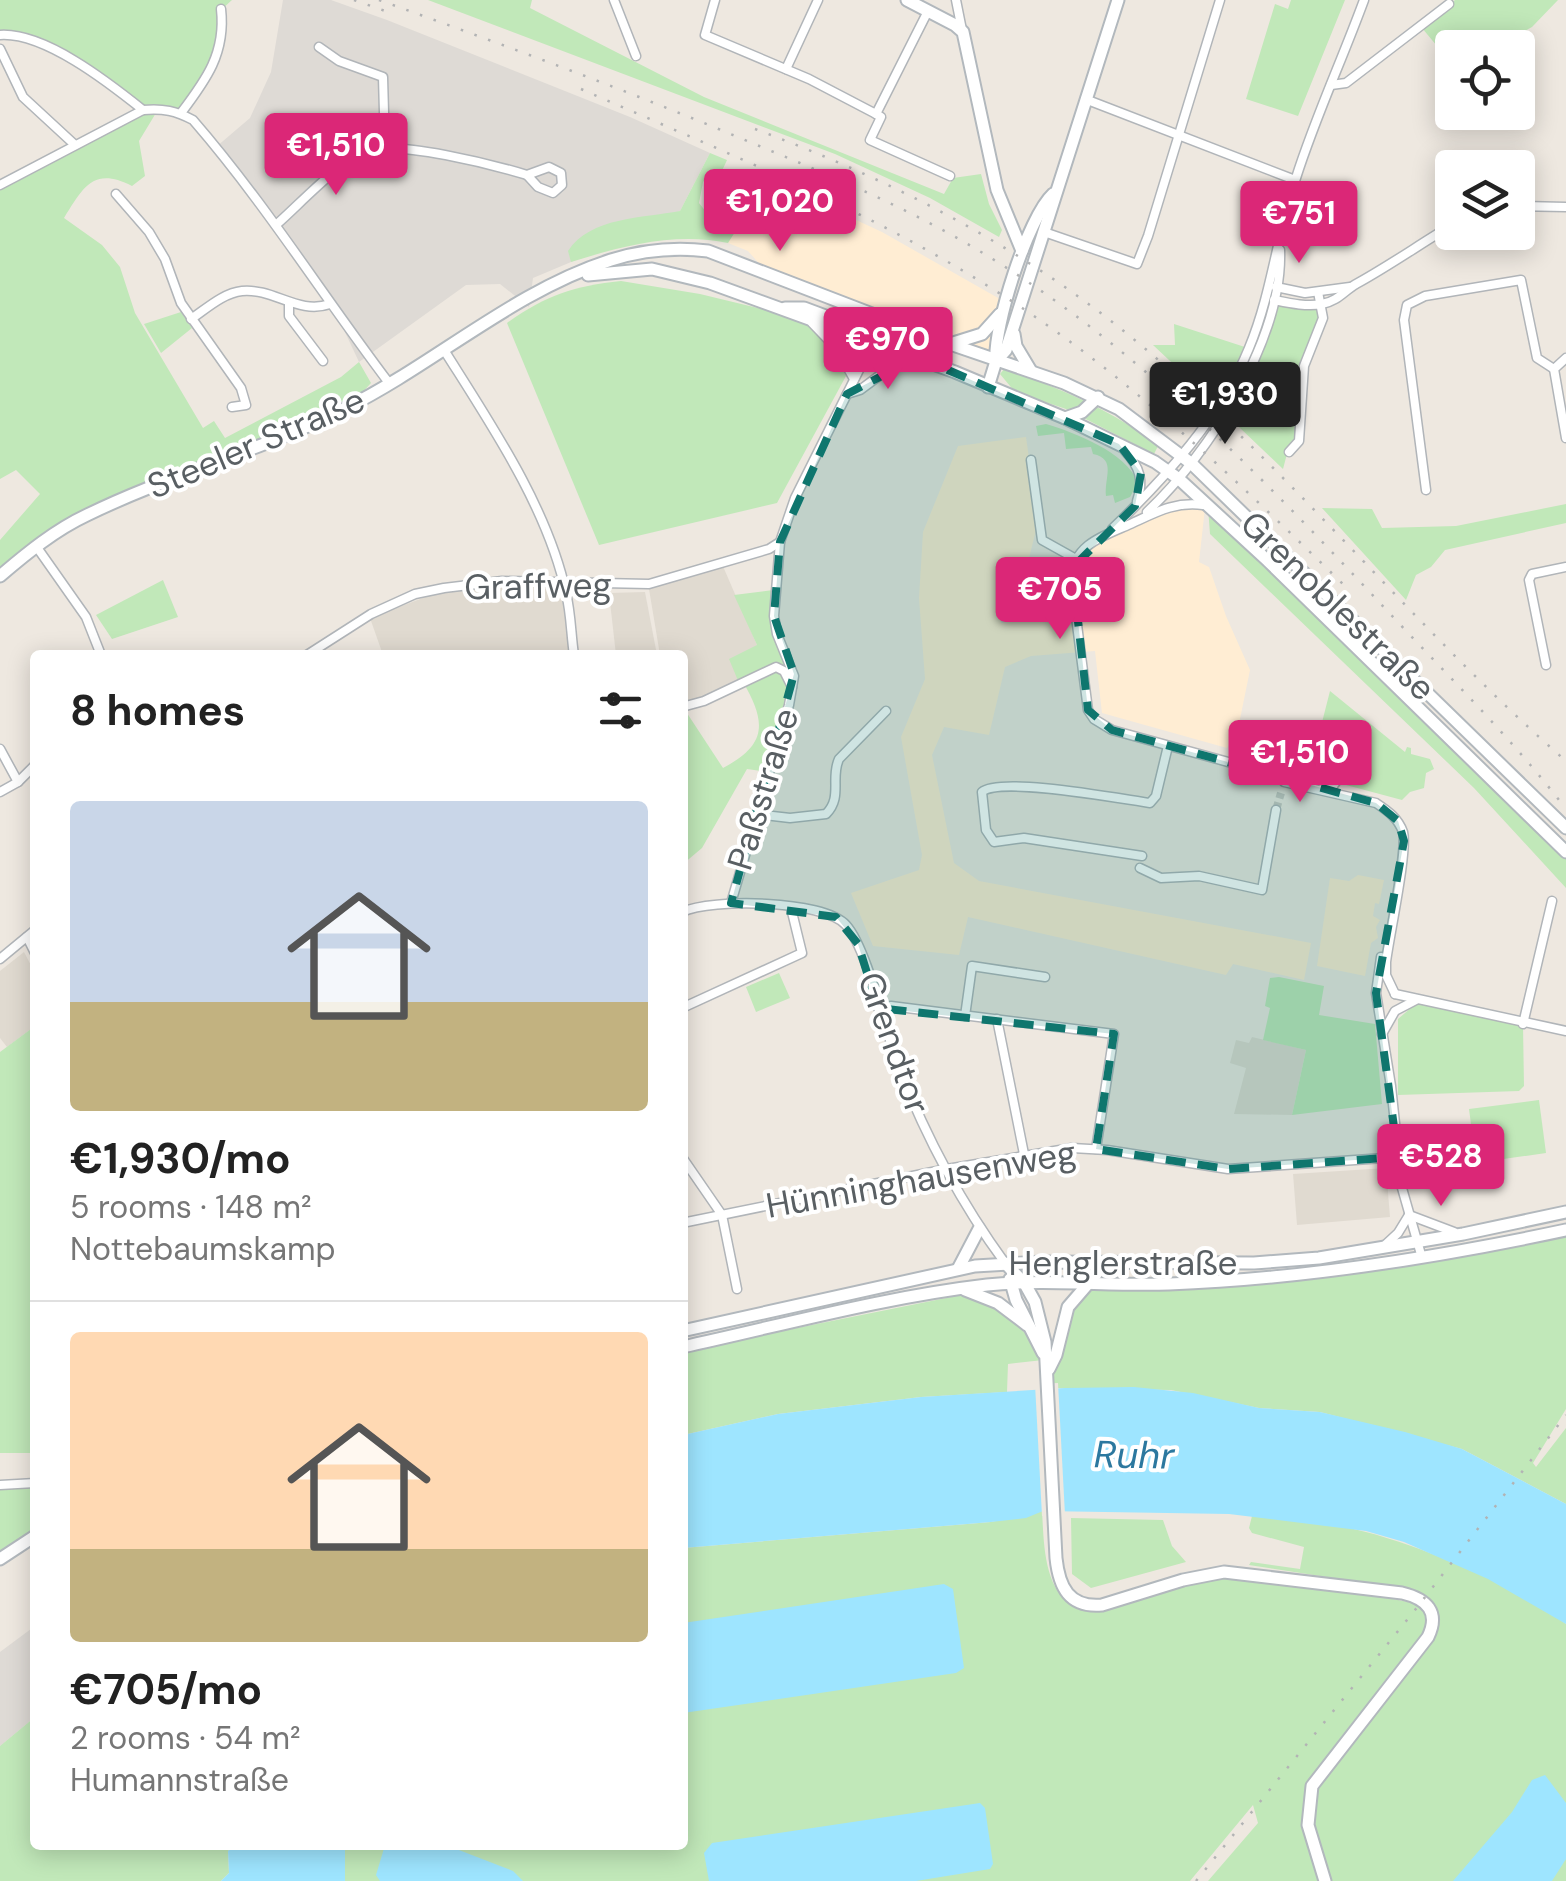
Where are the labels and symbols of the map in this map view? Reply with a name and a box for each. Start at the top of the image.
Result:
pin: €1,510 [255,113,417,198]
pin: €1,020 [699,169,861,254]
pin: €751 [1240,181,1358,266]
pin: €970 [829,307,947,392]
pin: €1,930 [1144,362,1306,447]
street label: Steeler Straße [140,377,372,509]
street label: Grenoblestraße [1231,501,1445,711]
pin: €705 [1001,557,1119,642]
street label: Graffweg [464,562,612,610]
street label: Paßstraße [717,703,809,875]
pin: €1,510 [1219,720,1381,805]
street label: Grendtor [847,966,941,1120]
pin: €528 [1382,1124,1500,1209]
street label: Hünninghausenweg [762,1129,1080,1229]
street label: Henglerstraße [1008,1240,1238,1286]
water label: Ruhr [1093,1429,1176,1481]

